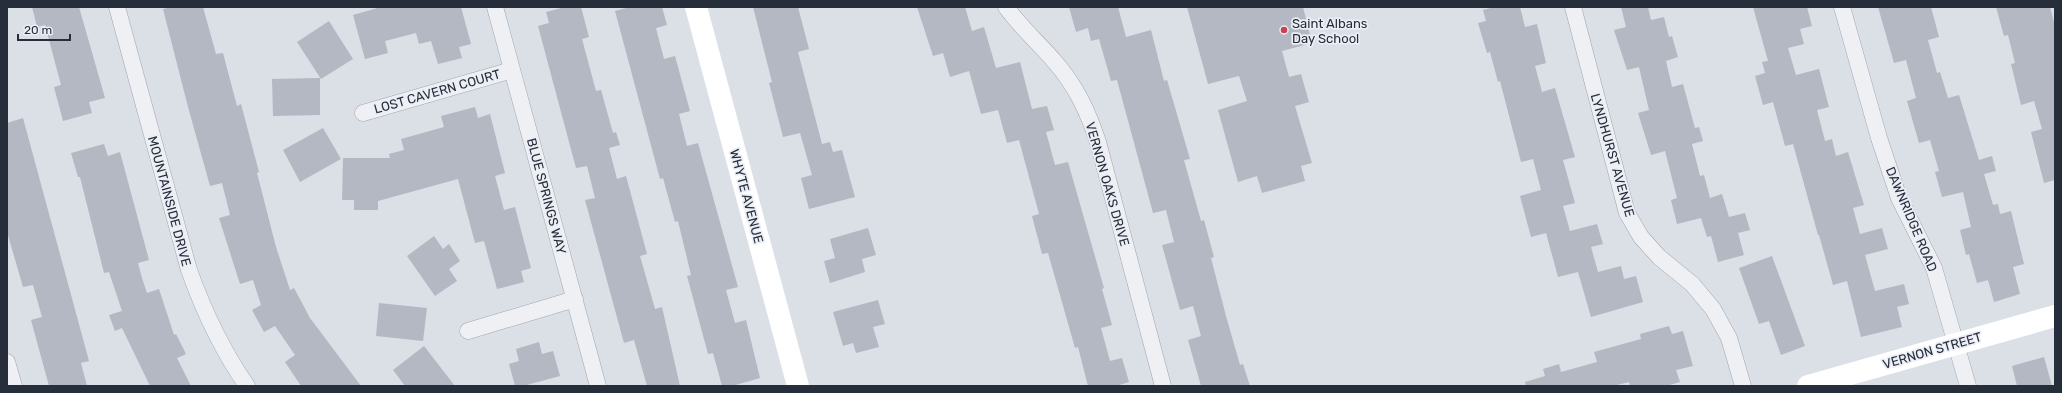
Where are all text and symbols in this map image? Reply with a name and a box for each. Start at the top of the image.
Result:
scale bar [18,16,70,42]
place label: Saint Albans Day School [1292,16,1368,46]
text: 20 m [24,23,52,37]
marker: Saint Albans Day School [1279,25,1289,35]
street label: LOST CAVERN COURT [372,66,502,117]
street label: LYNDHURST AVENUE [1588,92,1637,219]
street label: VERNON OAKS DRIVE [1083,120,1132,248]
street label: MOUNTAINSIDE DRIVE [145,134,194,268]
street label: BLUE SPRINGS WAY [524,136,569,256]
street label: WHYTE AVENUE [727,147,766,245]
street label: DAWNRIDGE ROAD [1883,165,1940,274]
street label: VERNON STREET [1881,329,1984,372]

